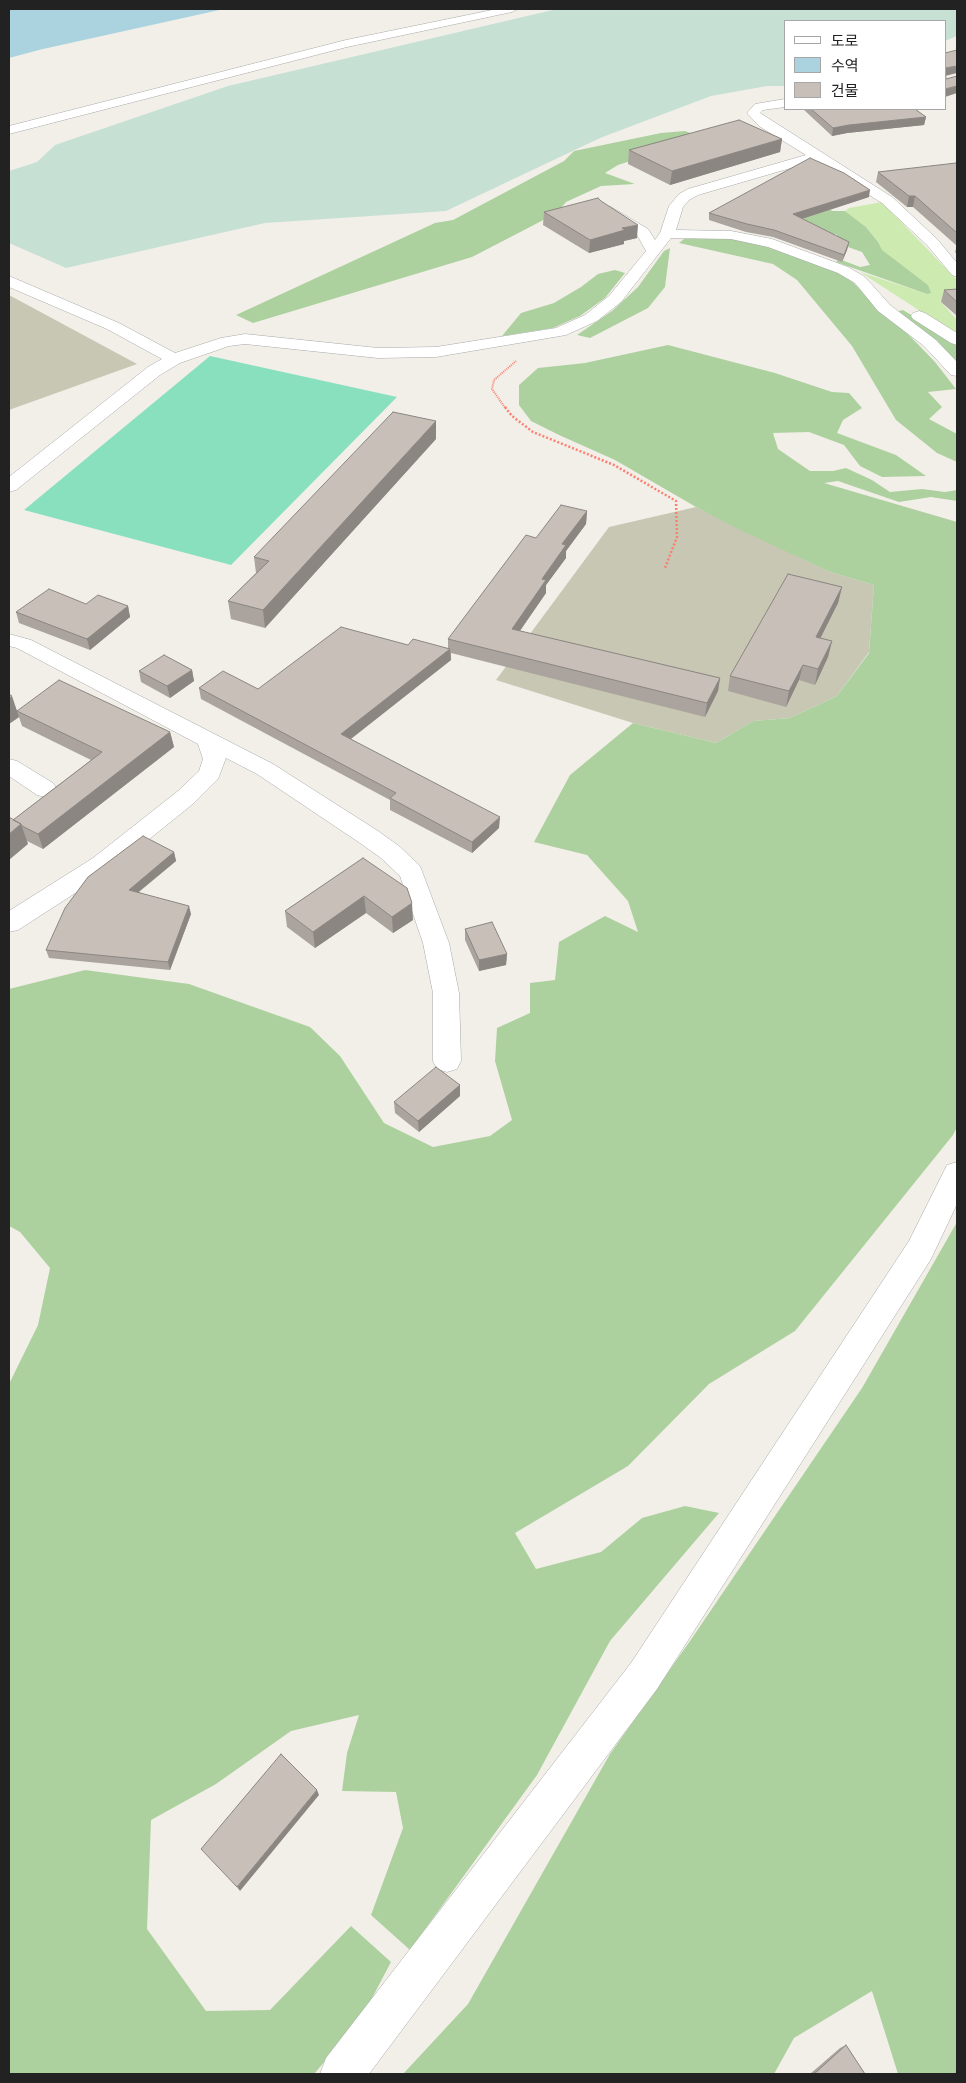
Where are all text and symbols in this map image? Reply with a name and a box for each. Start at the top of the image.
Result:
legend [784,20,946,110]
text: 도로 [831,31,859,50]
text: 수역 [831,56,859,75]
text: 건물 [831,81,859,100]

